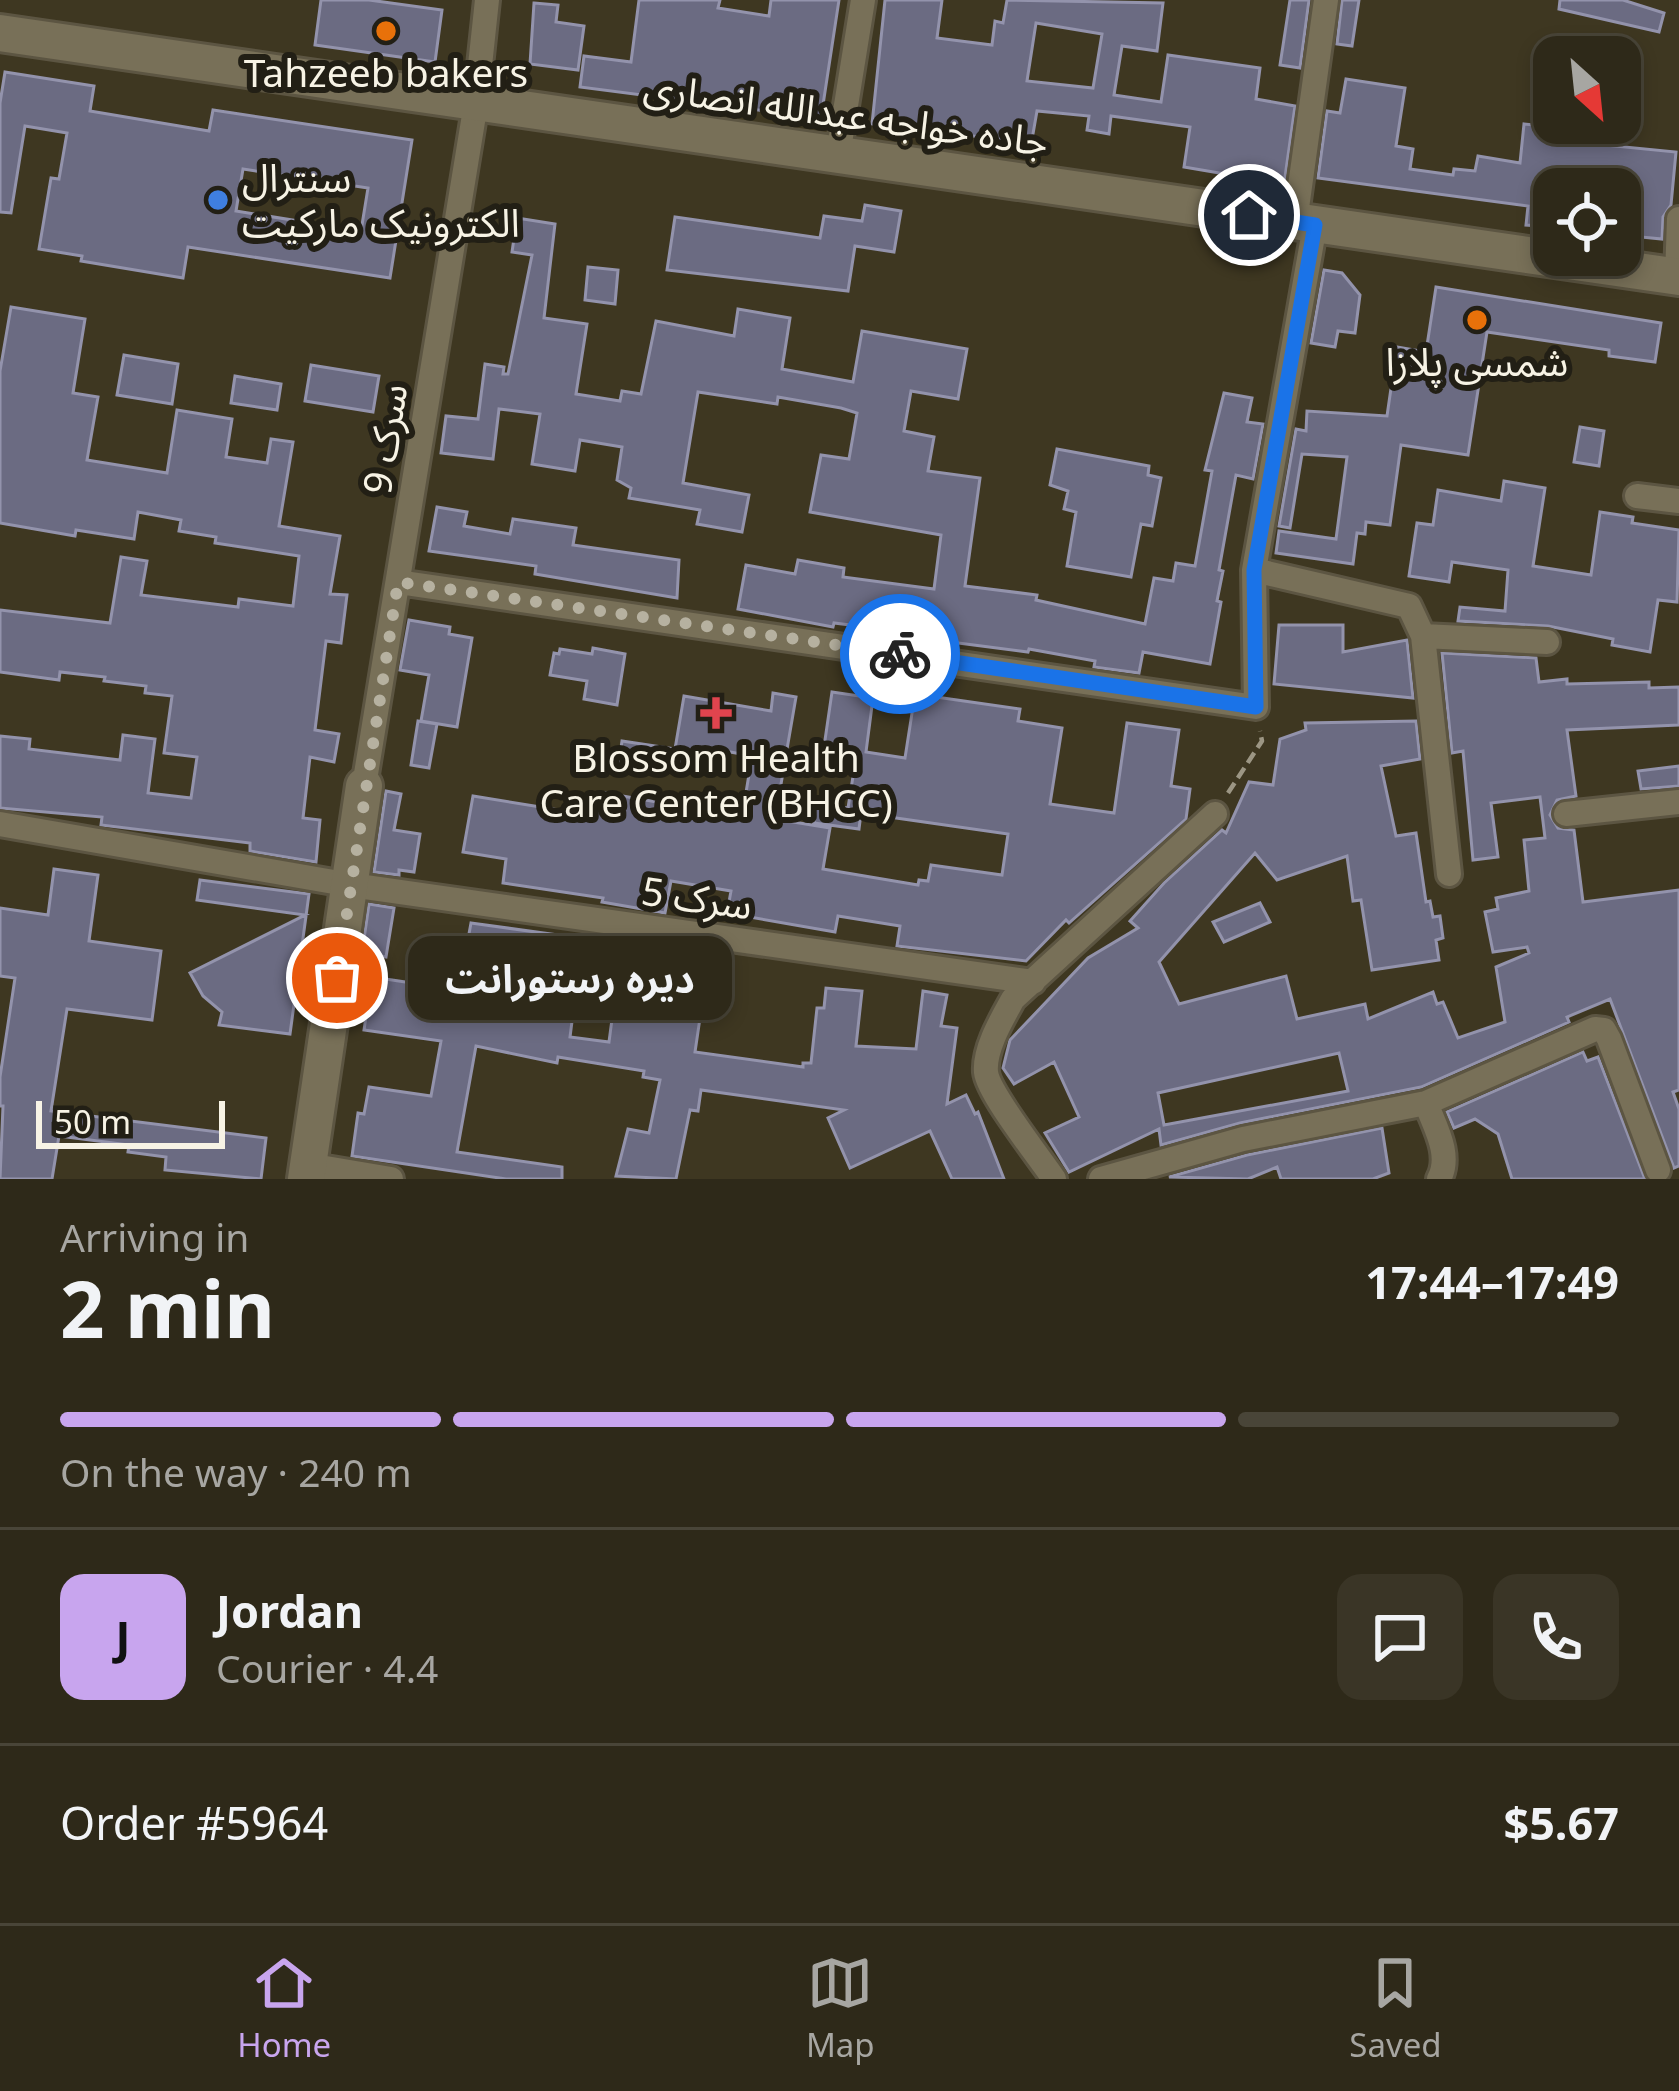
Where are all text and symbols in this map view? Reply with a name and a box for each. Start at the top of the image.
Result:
marker: Tahzeeb bakers [373,18,399,44]
north arrow [1533,36,1641,144]
map controls [1533,36,1641,276]
place label: Tahzeeb bakers [244,45,528,98]
street label: جاده خواجه عبدالله انصاری [641,58,1052,167]
place label: سنترال الکترونیک مارکیت [242,150,520,248]
pin [1198,164,1300,266]
button: locate [1533,168,1641,276]
icon: home [1216,182,1282,248]
marker: سنترال الکترونیک مارکیت [205,187,231,213]
marker: شمسی پلازا [1464,307,1490,333]
place label: شمسی پلازا [1386,334,1568,388]
street label: سرک 9 [349,380,418,498]
courier [840,594,960,714]
icon: bike [867,621,933,687]
marker: Blossom Health Care Center (BHCC) [700,697,732,729]
place label: Blossom Health Care Center (BHCC) [539,730,893,828]
street label: سرک 5 [638,863,756,930]
pin [286,927,388,1029]
callout: دیره رستورانت [409,936,733,1020]
icon: bag [304,945,370,1011]
text: دیره رستورانت [445,951,695,1004]
scale bar [36,1095,225,1148]
text: 50 m [54,1099,131,1144]
text: Arriving in [60,1210,249,1263]
text: 17:44–17:49 [1365,1251,1619,1312]
text: 2 min [60,1255,275,1361]
text: On the way · 240 m [60,1445,412,1498]
button: chat [1337,1574,1463,1700]
button: phone [1493,1574,1619,1700]
text: Jordan [216,1580,363,1641]
text: J [116,1606,130,1667]
text: Courier · 4.4 [216,1641,438,1694]
text: Order #5964 [60,1792,328,1853]
text: $5.67 [1503,1792,1619,1853]
tab: Home [237,1950,331,2067]
tab: Map [806,1950,875,2067]
tab: Saved [1349,1950,1442,2067]

